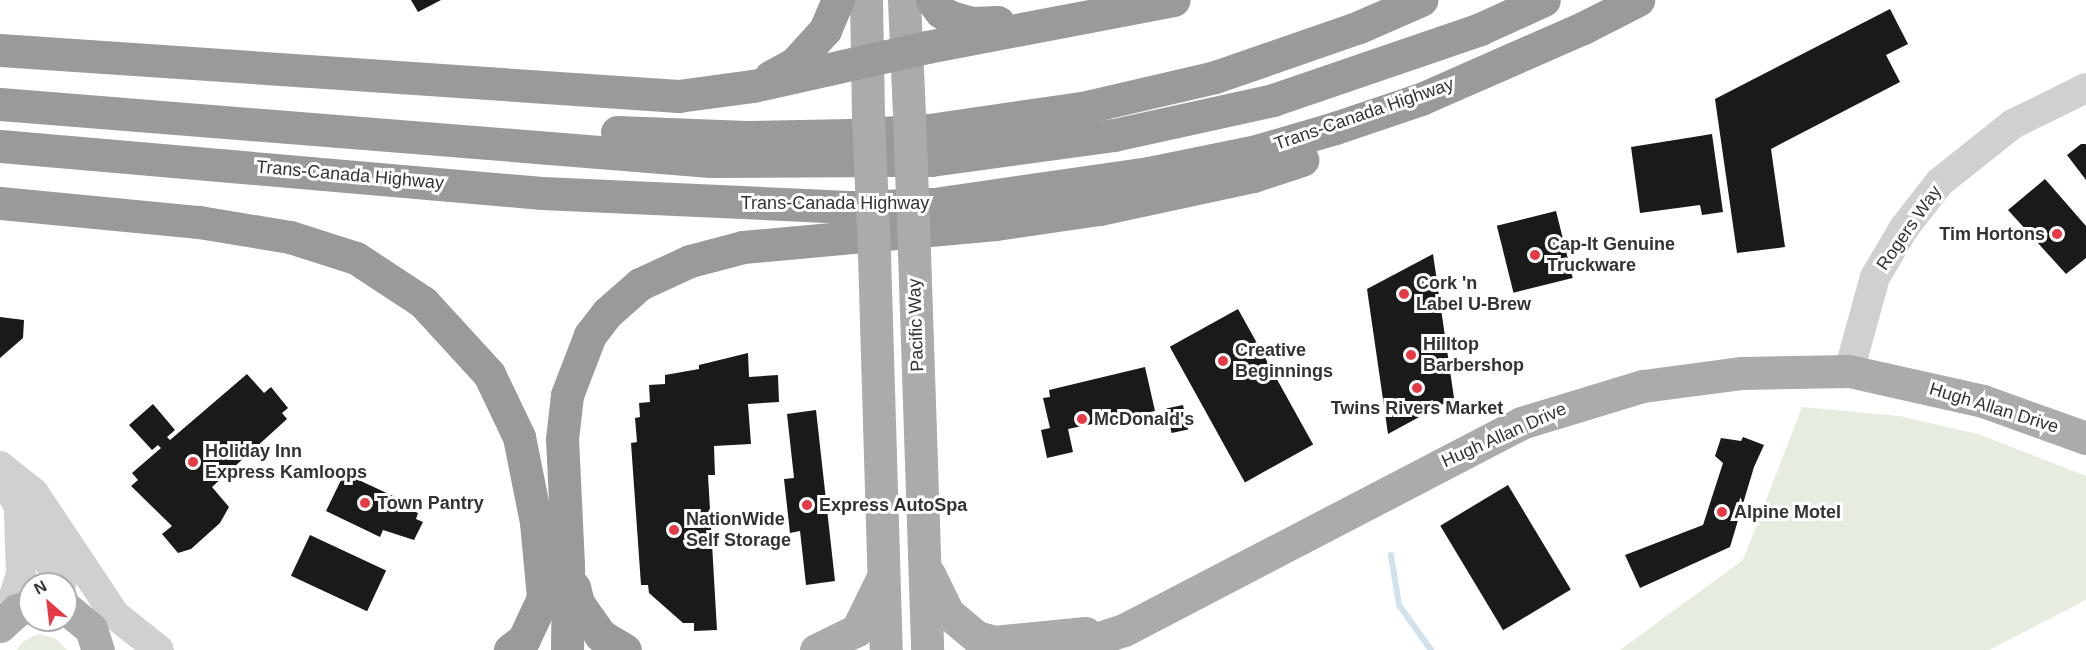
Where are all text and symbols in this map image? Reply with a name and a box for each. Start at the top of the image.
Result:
street label: Trans-Canada Highway [1271,73,1457,155]
street label: Trans-Canada Highway [255,156,445,194]
street label: Rogers Way [1872,182,1946,274]
street label: Trans-Canada Highway [741,192,929,214]
place label: Tim Hortons [1939,223,2045,245]
marker: Tim Hortons [2050,227,2064,241]
place label: Cap-It Genuine Truckware [1547,234,1675,276]
marker: Cap-It Genuine Truckware [1528,248,1542,262]
place label: Cork 'n Label U-Brew [1416,273,1531,316]
street label: Pacific Way [904,278,928,372]
marker: Cork 'n Label U-Brew [1397,287,1411,301]
place label: Hilltop Barbershop [1423,334,1524,376]
place label: Creative Beginnings [1235,340,1333,382]
marker: Hilltop Barbershop [1404,348,1418,362]
marker: Creative Beginnings [1216,354,1230,368]
street label: Hugh Allan Drive [1926,378,2062,438]
marker: Twins Rivers Market [1410,381,1424,395]
place label: Twins Rivers Market [1331,397,1503,419]
street label: Hugh Allan Drive [1438,398,1570,472]
place label: McDonald's [1094,408,1194,430]
marker: McDonald's [1075,412,1089,426]
place label: Holiday Inn Express Kamloops [205,441,367,484]
marker: Holiday Inn Express Kamloops [186,455,200,469]
place label: Town Pantry [377,492,484,514]
place label: Express AutoSpa [819,494,968,516]
marker: Town Pantry [358,496,372,510]
marker: Express AutoSpa [800,498,814,512]
place label: Alpine Motel [1734,501,1841,523]
marker: Alpine Motel [1715,505,1729,519]
place label: NationWide Self Storage [686,509,791,552]
marker: NationWide Self Storage [667,523,681,537]
north arrow [18,572,78,632]
text: N [31,577,49,598]

